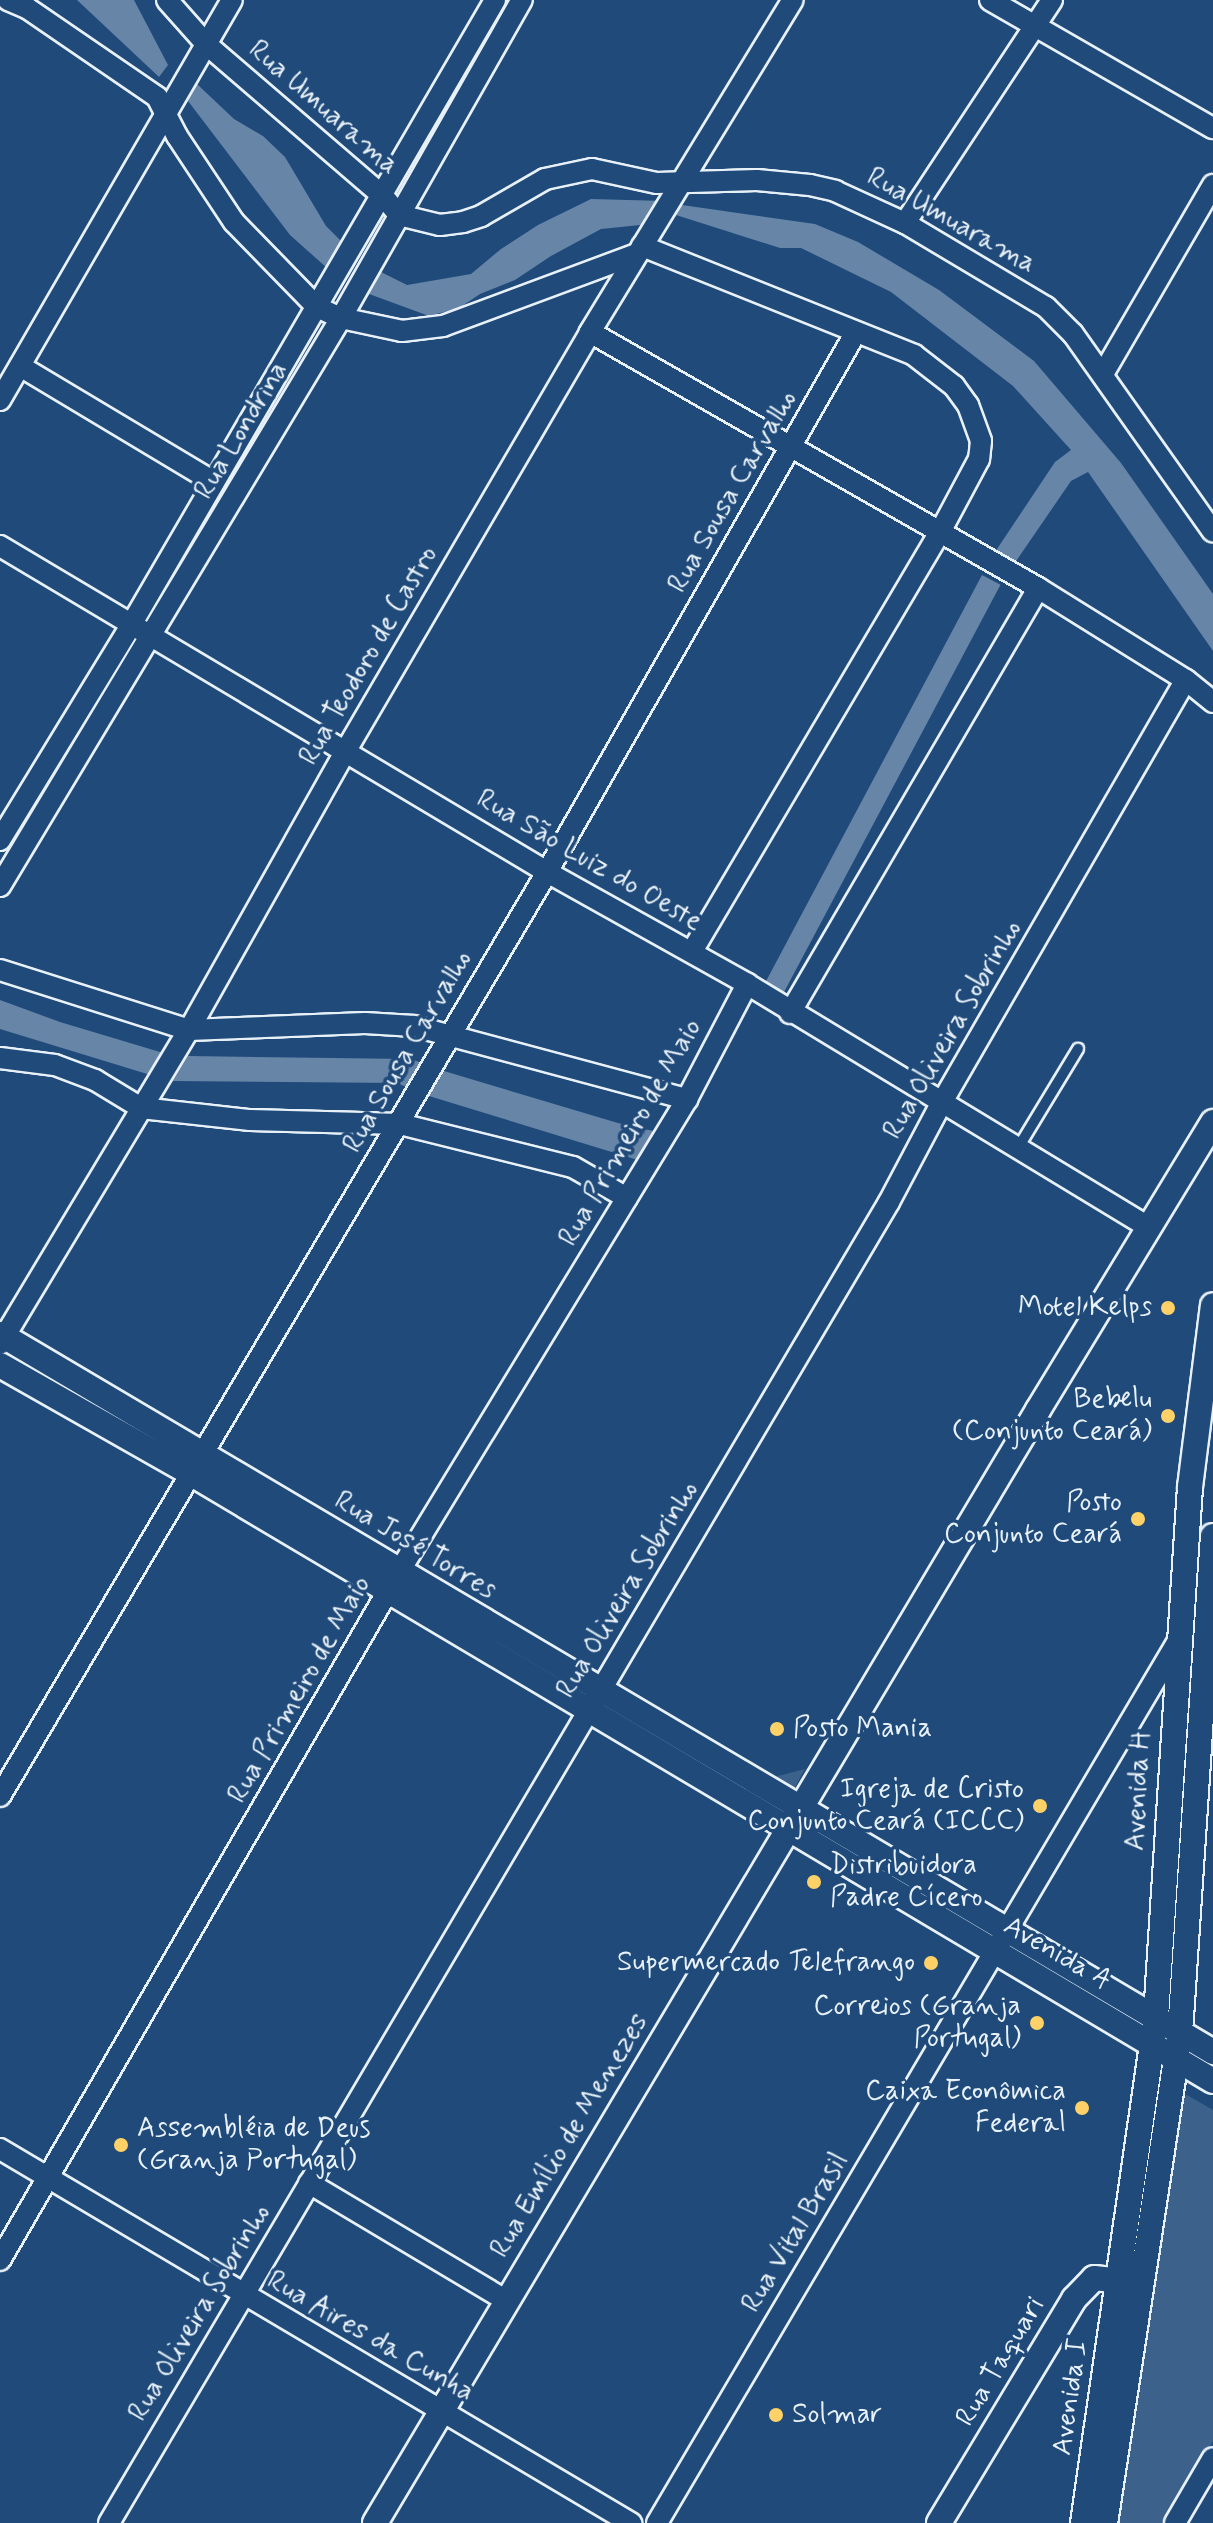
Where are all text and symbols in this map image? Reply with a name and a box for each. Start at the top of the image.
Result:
street label: Rua Umuarama [241,34,405,182]
street label: Rua Umuarama [861,161,1041,281]
street label: Rua Londrina [187,354,297,508]
street label: Rua Sousa Carvalho [662,385,804,599]
street label: Rua Teodoro de Castro [292,539,446,773]
street label: Rua São Luiz do Oeste [470,783,708,939]
street label: Rua Oliveira Sobrinho [875,912,1031,1148]
street label: Rua Sousa Carvalho [337,945,479,1159]
street label: Rua Primeiro de Maio [553,1014,709,1252]
place label: Motel Kelps [1017,1291,1152,1325]
marker: Motel Kelps [1159,1299,1177,1317]
place label: Bebelu (Conjunto Ceará) [950,1383,1152,1449]
marker: Bebelu (Conjunto Ceará) [1159,1407,1177,1425]
street label: Rua Oliveira Sobrinho [548,1473,708,1707]
street label: Rua José Torres [327,1484,503,1608]
place label: Posto Conjunto Ceará [942,1486,1122,1552]
marker: Posto Conjunto Ceará [1129,1510,1147,1528]
street label: Rua Primeiro de Maio [222,1571,378,1809]
place label: Posto Mania [793,1712,934,1746]
marker: Posto Mania [768,1720,786,1738]
street label: Avenida H [1119,1730,1159,1852]
place label: Igreja de Cristo Conjunto Ceará (ICCC) [746,1773,1024,1839]
marker: Igreja de Cristo Conjunto Ceará (ICCC) [1031,1797,1049,1815]
place label: Distribuidora Padre Cícero [830,1849,983,1915]
marker: Distribuidora Padre Cícero [805,1873,823,1891]
street label: Avenida A [997,1909,1117,1999]
place label: Supermercado Telefrango [620,1946,915,1980]
marker: Supermercado Telefrango [922,1954,940,1972]
place label: Correios (Granja Portugal) [813,1990,1021,2056]
street label: Rua Emílio de Menezes [485,2010,655,2262]
marker: Correios (Granja Portugal) [1028,2014,1046,2032]
place label: Caixa Econômica Federal [865,2075,1066,2141]
marker: Caixa Econômica Federal [1073,2099,1091,2117]
place label: Assembléia de Deus (Granja Portugal) [137,2112,372,2178]
marker: Assembléia de Deus (Granja Portugal) [112,2136,130,2154]
street label: Rua Vital Brasil [735,2147,857,2319]
street label: Rua Oliveira Sobrinho [120,2196,280,2430]
street label: Rua Aires da Cunha [263,2265,477,2409]
street label: Rua Taquari [951,2294,1051,2430]
street label: Avenida I [1046,2337,1096,2457]
place label: Solmar [792,2398,882,2432]
marker: Solmar [767,2406,785,2424]

